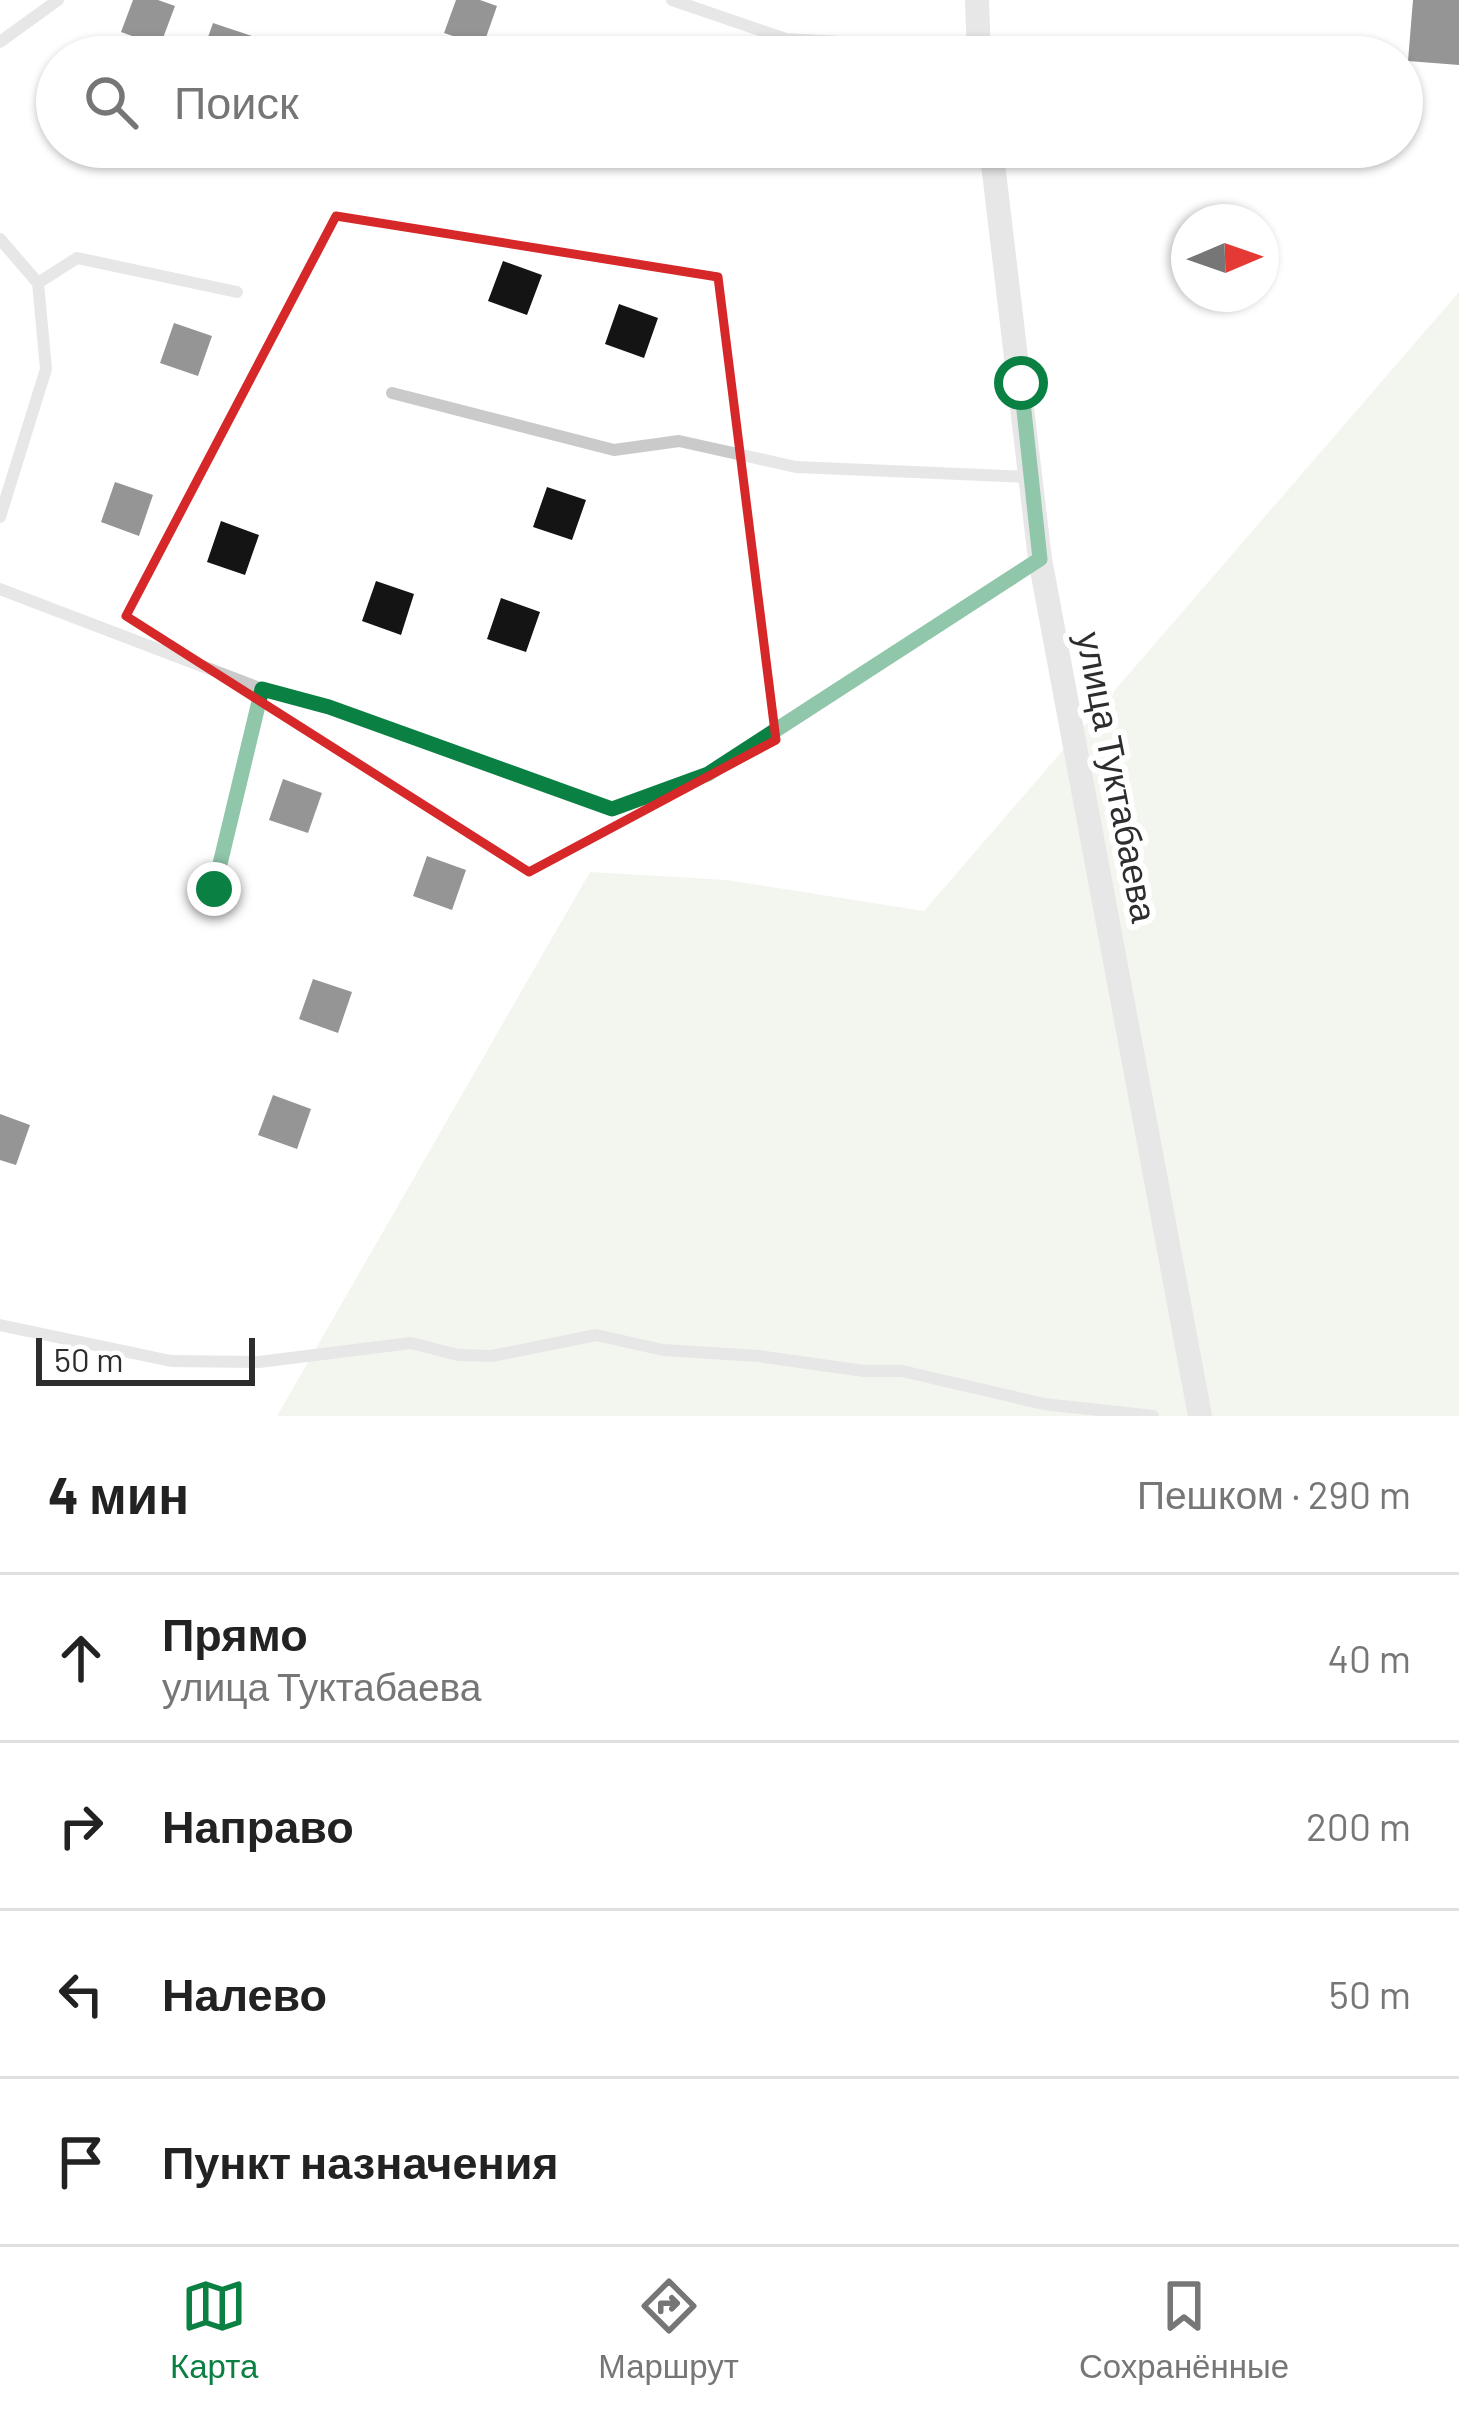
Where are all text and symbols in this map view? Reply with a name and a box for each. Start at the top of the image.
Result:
search box [36,36,1423,168]
icon: search [78,69,144,135]
text: Поиск [174,74,299,128]
north arrow [1171,204,1279,312]
route start [994,356,1048,410]
street label: улица Туктабаева [1068,628,1168,927]
route end [187,862,241,916]
scale bar [36,1332,255,1385]
text: 50 m [54,1339,124,1379]
text: 4 мин [48,1463,189,1524]
text: Пешком · 290 m [1137,1470,1411,1517]
text: Прямо [162,1606,308,1660]
icon: ahead [48,1625,114,1691]
text: 40 m [1327,1634,1411,1681]
text: улица Туктабаева [162,1662,482,1709]
icon: right [48,1793,114,1859]
text: Направо [162,1798,354,1852]
text: 200 m [1306,1802,1411,1849]
icon: left [48,1961,114,2027]
text: Налево [162,1966,327,2020]
text: 50 m [1329,1970,1411,2017]
icon: arrive [48,2129,114,2195]
text: Пункт назначения [162,2134,559,2188]
tab: Карта [170,2273,258,2386]
tab: Маршрут [598,2273,739,2386]
tab: Сохранённые [1079,2273,1289,2386]

